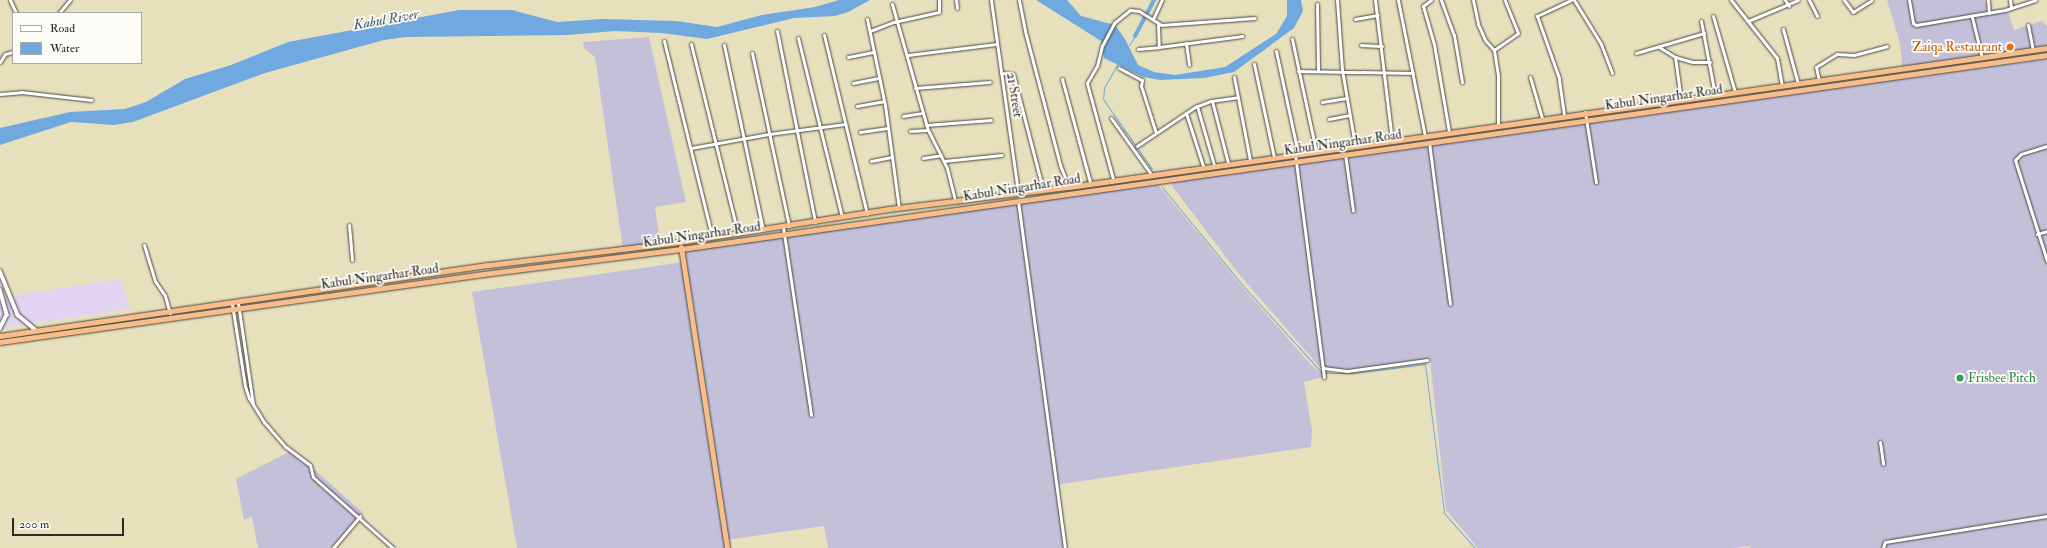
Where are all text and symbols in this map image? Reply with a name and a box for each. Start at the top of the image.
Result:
water label: Kabul River [352,6,420,34]
legend [12,12,142,64]
text: Road [50,21,75,36]
place label: Zaiqa Restaurant [1912,39,2002,55]
text: Water [50,41,79,56]
marker: Zaiqa Restaurant [2005,42,2015,52]
street label: 21 Street [1003,71,1025,119]
street label: Kabul Ningarhar Road [1604,82,1724,114]
street label: Kabul Ningarhar Road [1283,127,1403,159]
street label: Kabul Ningarhar Road [962,171,1082,205]
street label: Kabul Ningarhar Road [642,219,762,251]
street label: Kabul Ningarhar Road [320,261,440,293]
place label: Frisbee Pitch [1968,370,2036,386]
marker: Frisbee Pitch [1955,373,1965,383]
scale bar [14,510,126,536]
text: 200 m [19,517,49,532]

